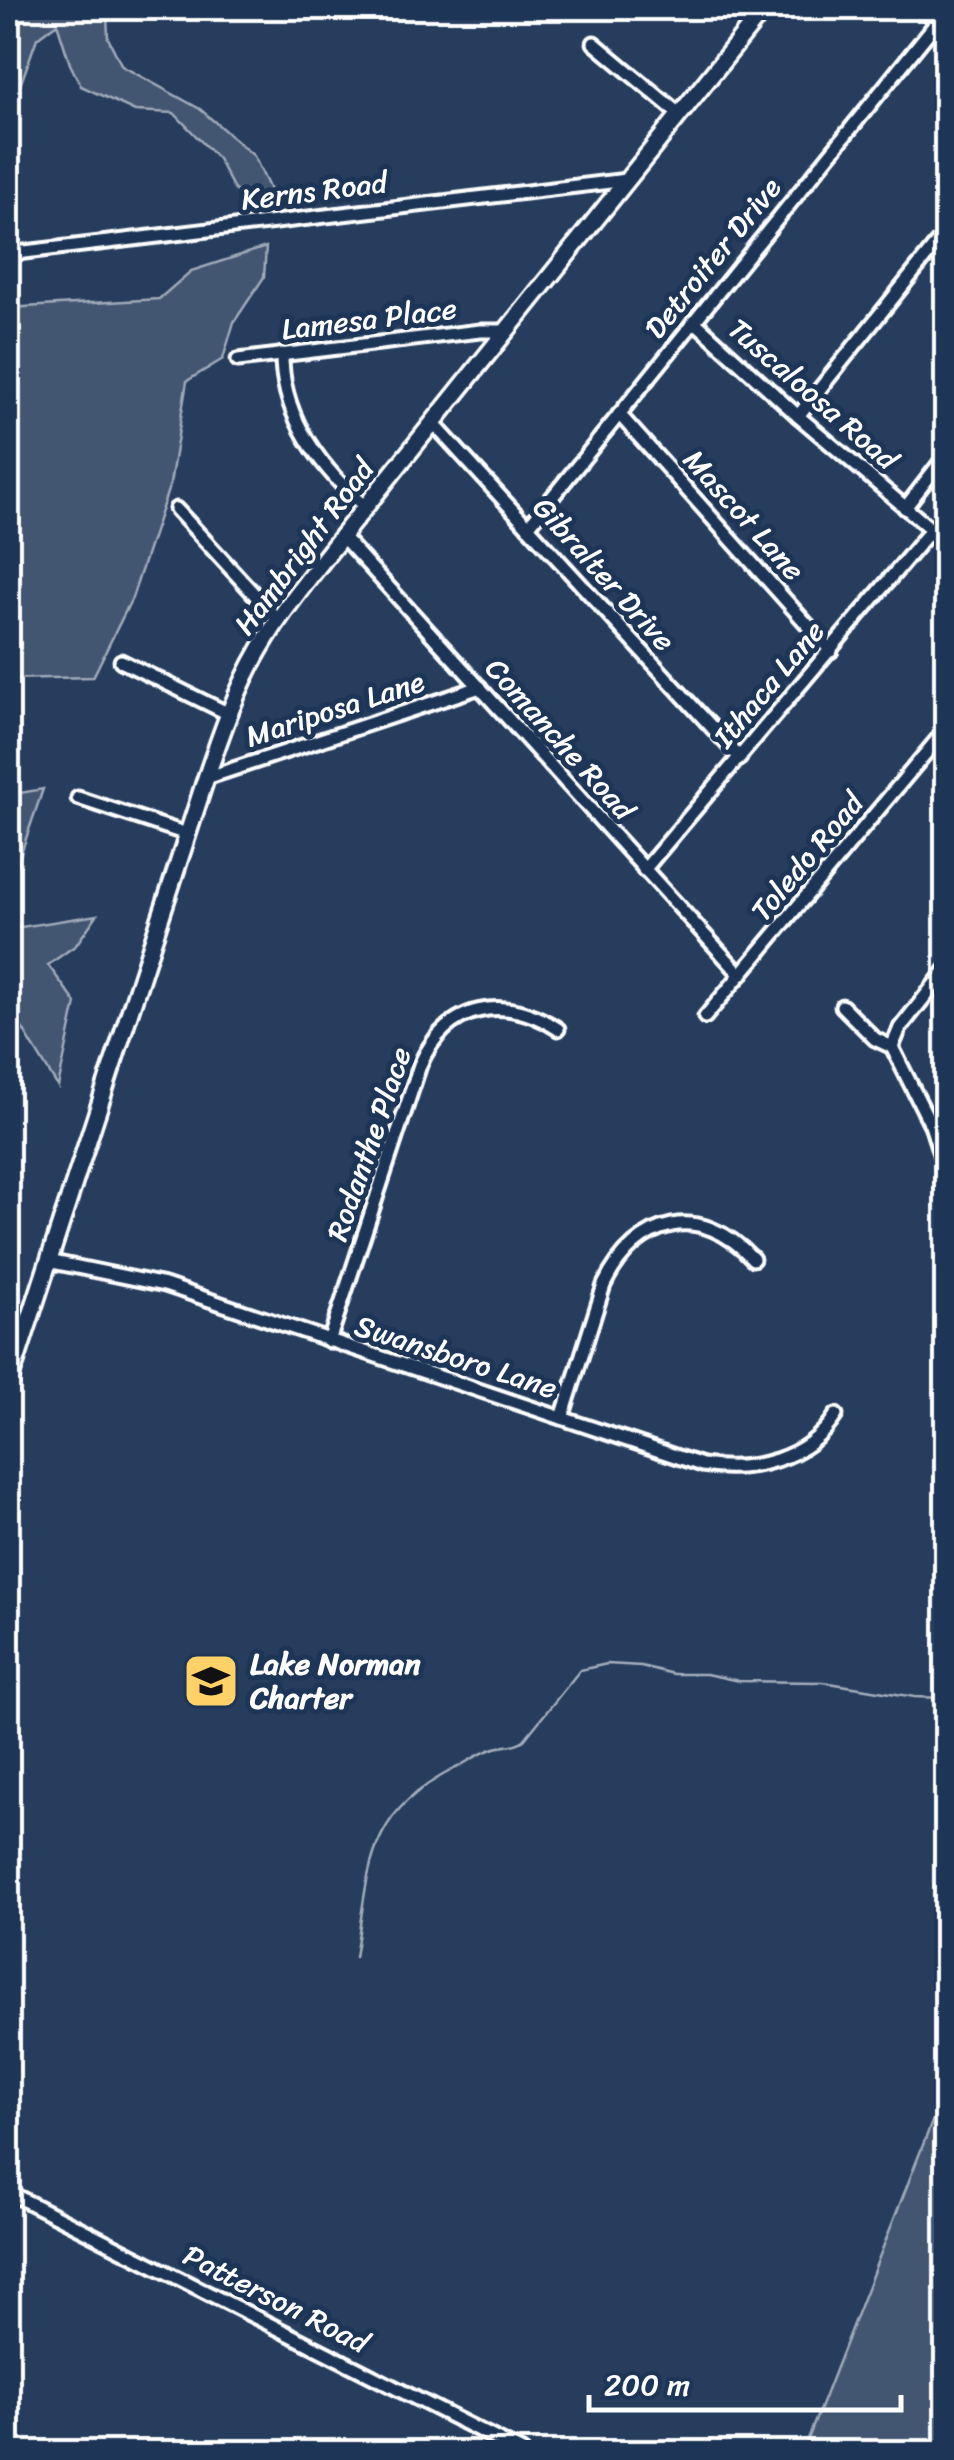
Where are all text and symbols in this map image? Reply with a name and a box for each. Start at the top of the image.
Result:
street label: Kerns Road [238,155,392,227]
street label: Detroiter Drive [630,165,796,351]
street label: Lamesa Place [278,281,460,357]
street label: Tuscaloosa Road [715,304,913,486]
street label: Mascot Lane [669,436,819,594]
street label: Hambright Road [219,445,390,647]
street label: Gibralter Drive [519,484,689,664]
street label: Ithaca Lane [698,608,839,761]
street label: Comanche Road [471,645,650,835]
street label: Mariposa Lane [238,655,432,763]
street label: Toledo Road [736,778,879,934]
street label: Rodanthe Place [310,1039,428,1249]
street label: Swansboro Lane [348,1299,564,1415]
place label: Lake Norman Charter [249,1637,421,1725]
school or university icon: Lake Norman Charter [181,1651,241,1711]
street label: Patterson Road [173,2229,381,2370]
scale bar [589,2350,902,2412]
text: 200 m [604,2358,690,2412]

